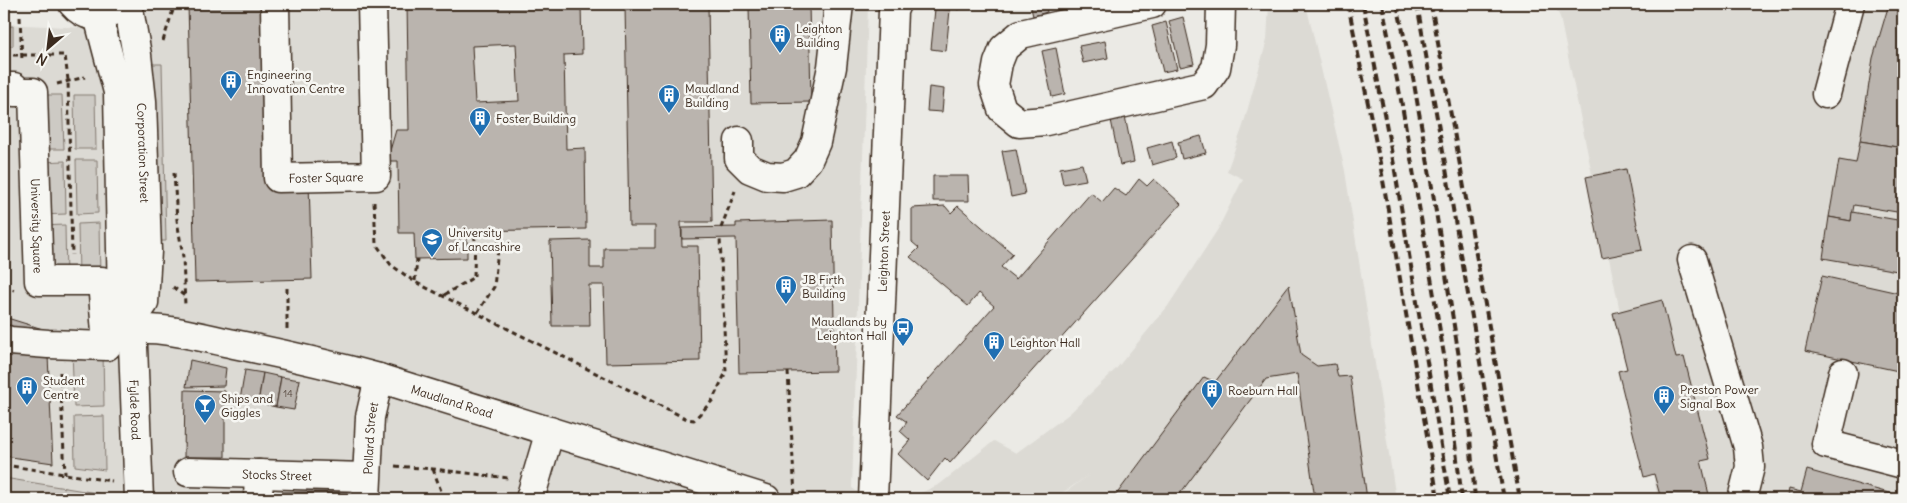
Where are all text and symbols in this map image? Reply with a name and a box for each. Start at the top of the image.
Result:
place label: Leighton Building [796,21,843,50]
north arrow [22,22,72,72]
building icon: Leighton Building [768,23,792,54]
text: N [33,49,50,70]
place label: Engineering Innovation Centre [247,67,345,96]
building icon: Engineering Innovation Centre [219,69,243,100]
place label: Maudland Building [685,81,739,110]
building icon: Maudland Building [657,83,681,114]
street label: Corporation Street [135,103,153,203]
building icon: Foster Building [468,106,492,137]
place label: Foster Building [496,111,576,126]
street label: Foster Square [288,169,364,185]
street label: University Square [28,178,46,274]
street label: Leighton Street [874,210,892,292]
place label: University of Lancashire [448,225,521,254]
school or university icon: University of Lancashire [420,227,444,258]
place label: JB Firth Building [802,272,846,301]
building icon: JB Firth Building [774,274,798,305]
place label: Maudlands by Leighton Hall [811,314,887,343]
bus stop icon: Maudlands by Leighton Hall [891,316,915,347]
building icon: Leighton Hall [982,330,1006,361]
place label: Leighton Hall [1010,335,1080,350]
place label: Student Centre [43,373,85,402]
building icon: Student Centre [15,375,39,406]
building icon: Roeburn Hall [1200,378,1224,409]
street label: Fylde Road [127,379,144,440]
street label: Maudland Road [409,381,495,421]
place label: Preston Power Signal Box [1680,382,1759,411]
place label: Roeburn Hall [1228,383,1298,398]
building icon: Preston Power Signal Box [1652,384,1676,415]
house number: 14 [283,387,293,400]
place label: Ships and Giggles [221,391,273,420]
bar icon: Ships and Giggles [193,393,217,424]
street label: Pollard Street [360,400,381,475]
street label: Stocks Street [242,466,312,483]

